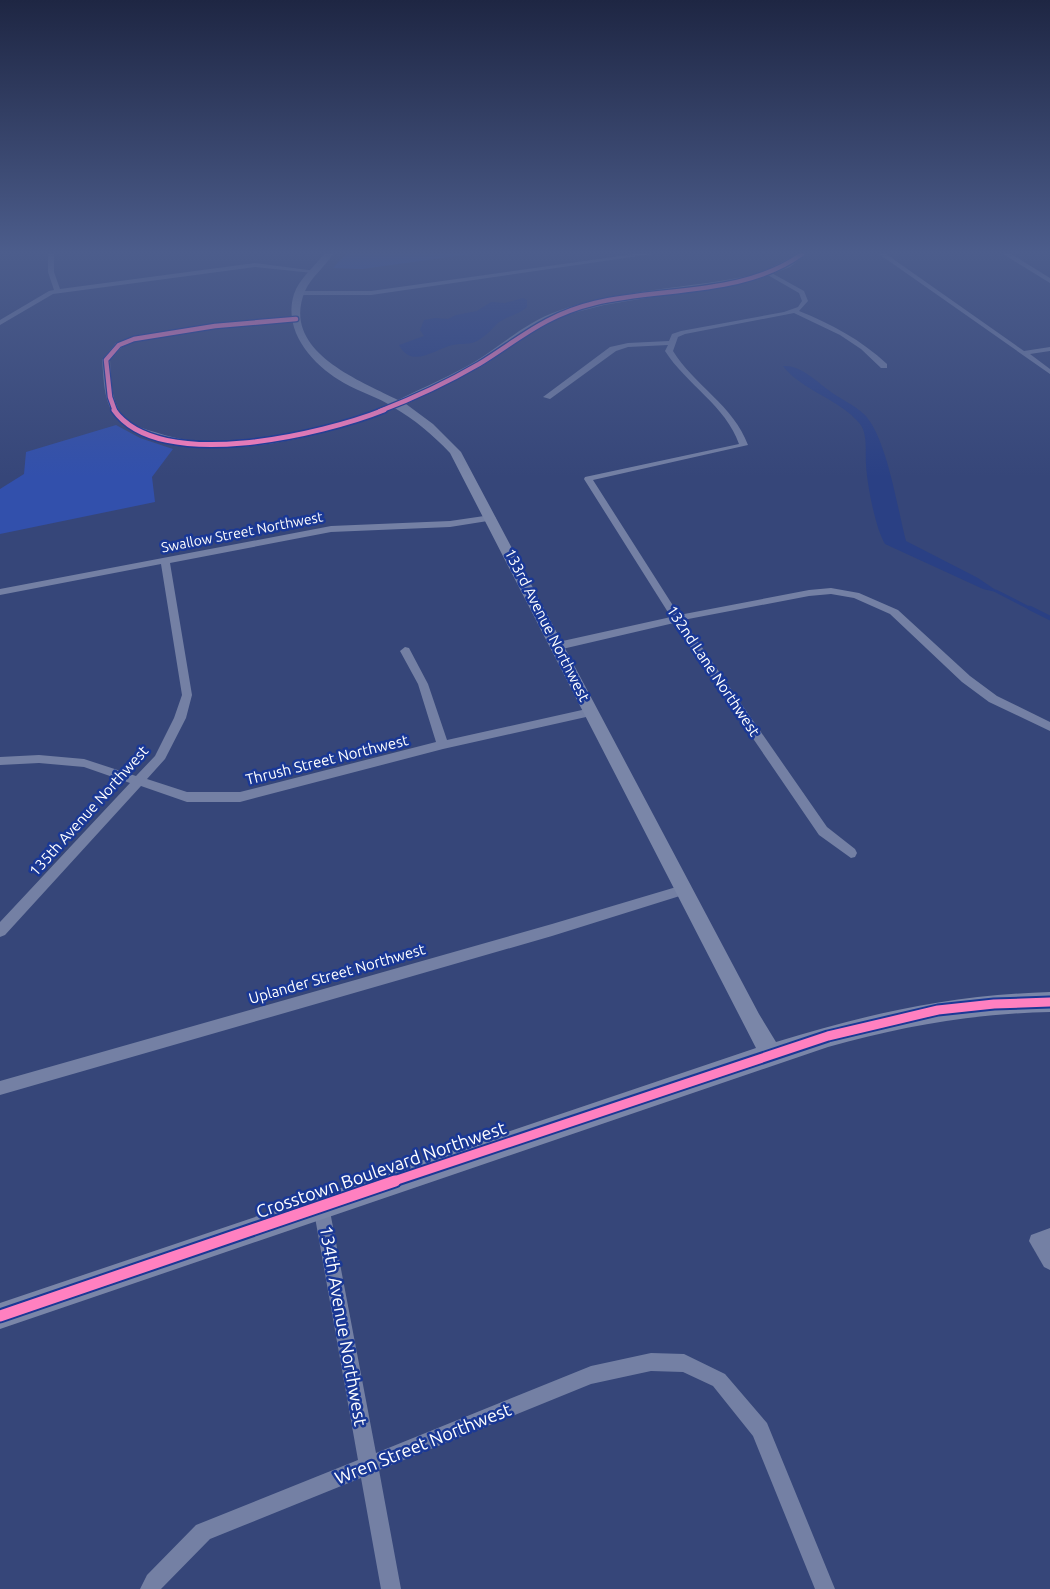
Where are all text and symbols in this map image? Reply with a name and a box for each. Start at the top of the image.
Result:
street label: Swallow Street Northwest [160,508,325,556]
street label: 133rd Avenue Northwest [501,546,593,704]
street label: 132nd Lane Northwest [663,602,763,739]
street label: Thrush Street Northwest [244,731,410,788]
street label: 135th Avenue Northwest [26,742,152,879]
street label: Uplander Street Northwest [247,940,427,1007]
street label: Crosstown Boulevard Northwest [253,1117,508,1221]
street label: 134th Avenue Northwest [317,1224,371,1428]
street label: Wren Street Northwest [332,1399,514,1488]

